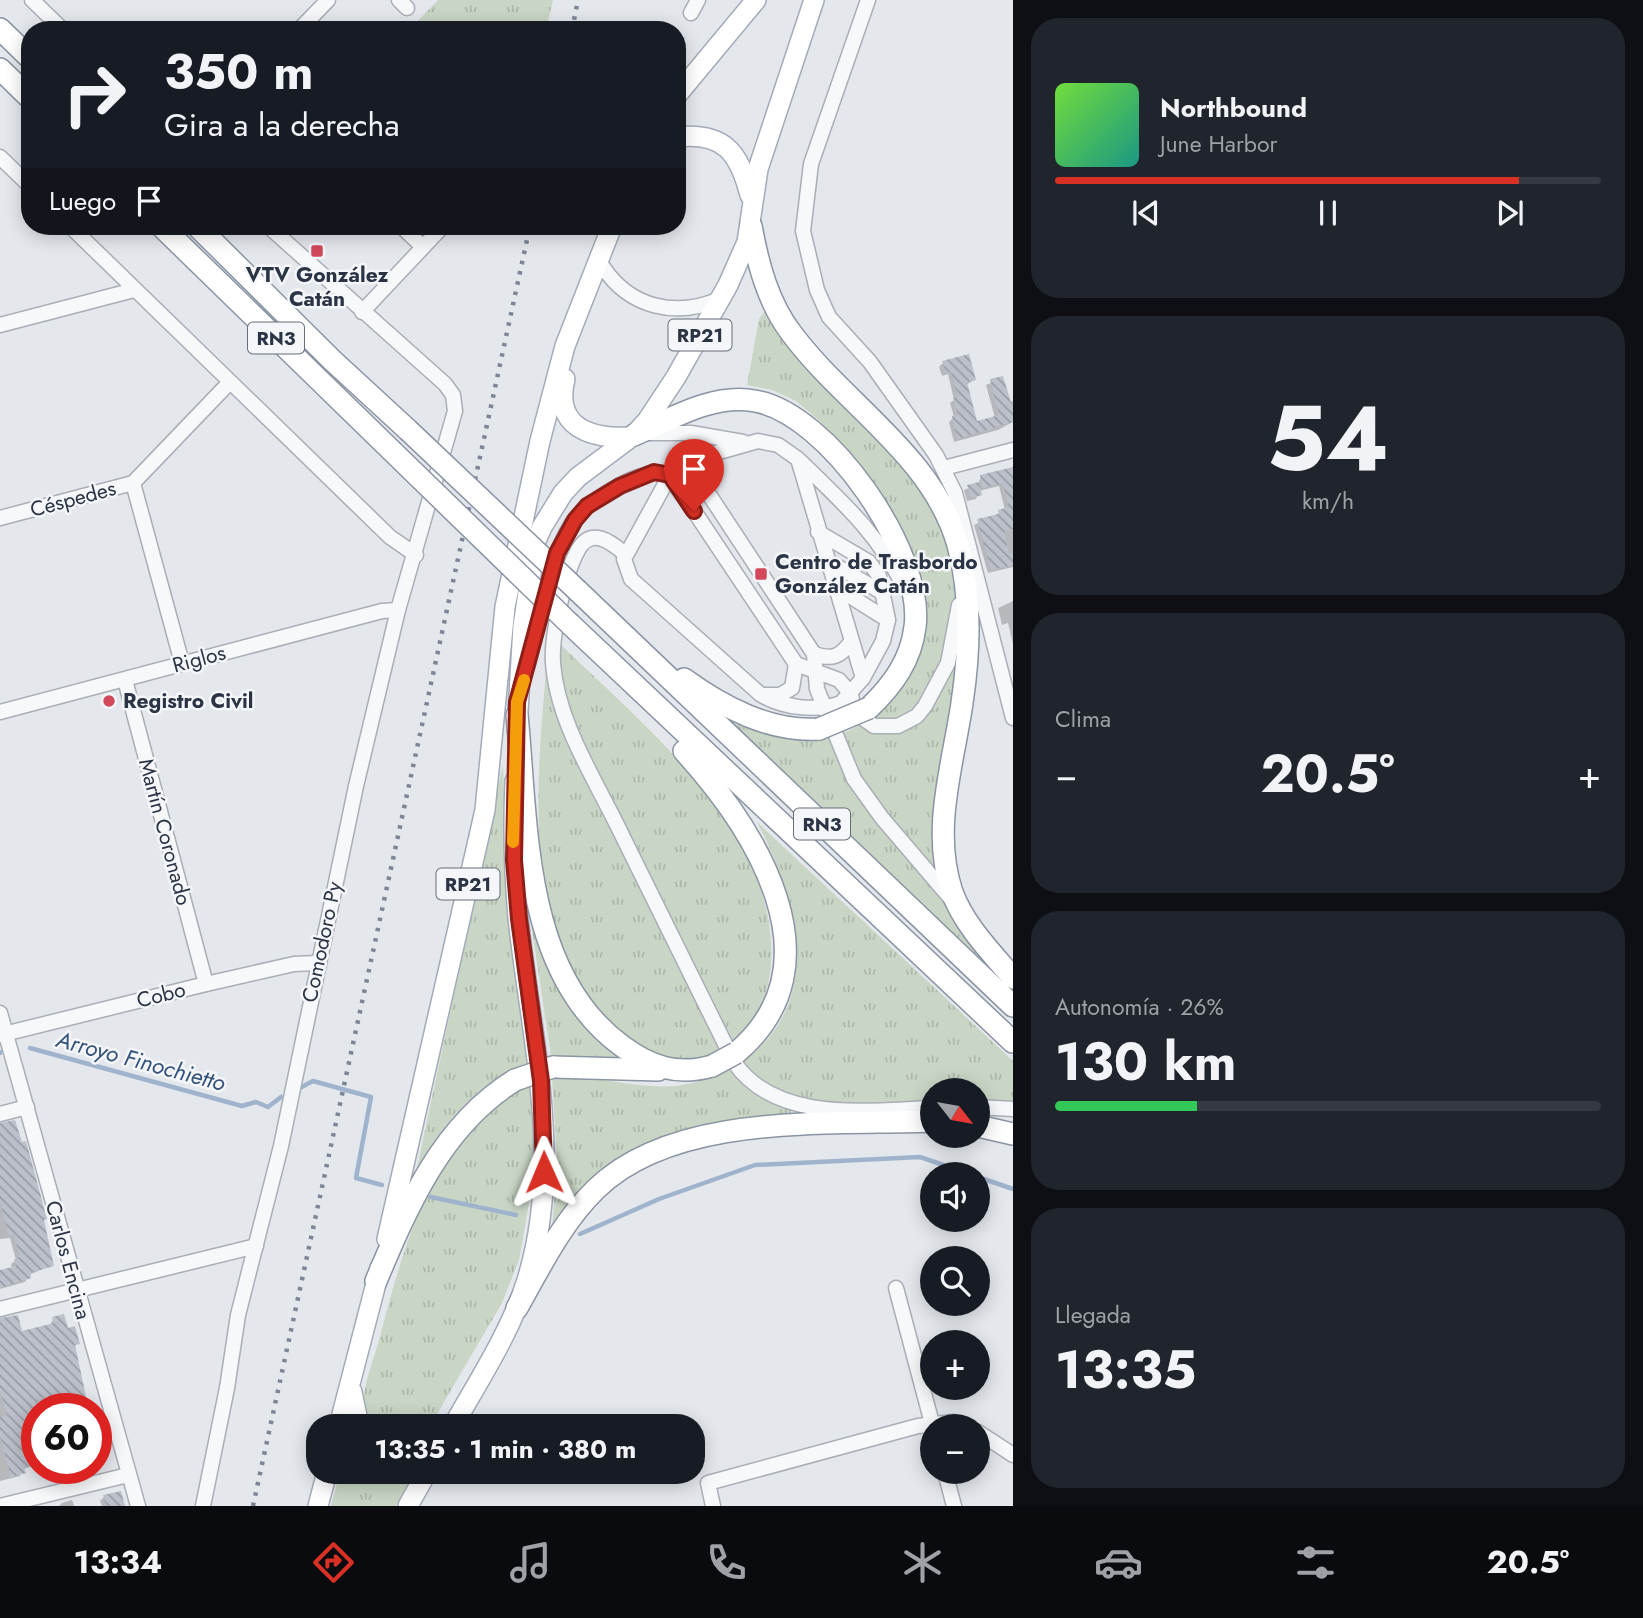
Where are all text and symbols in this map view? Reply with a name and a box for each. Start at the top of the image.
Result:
text: 350 m [164,37,313,107]
icon: right [49,49,140,140]
text: Northbound [1160,89,1307,127]
text: Gira a la derecha [164,102,400,148]
text: June Harbor [1160,127,1277,161]
text: Luego [49,182,116,220]
icon: arrive [130,182,168,220]
icon: previous [1127,194,1165,232]
icon: pause [1309,194,1347,232]
icon: next [1491,194,1529,232]
marker: VTV González Catán [309,243,325,259]
place label: VTV González Catán [245,260,388,314]
road number: RP21 [668,320,732,350]
road number: RN3 [248,322,304,354]
text: 54 [1267,373,1389,504]
pin [664,439,724,511]
icon: arrive [675,450,713,488]
street label: Céspedes [27,473,119,525]
text: km/h [1302,484,1354,518]
place label: Centro de Trasbordo González Catán [775,547,978,601]
marker: Centro de Trasbordo González Catán [753,566,769,582]
street label: Riglos [169,638,229,680]
place label: Registro Civil [123,686,254,716]
marker: Registro Civil [101,693,117,709]
text: Clima [1055,702,1111,736]
text: 20.5° [1260,736,1395,812]
text: − [1055,747,1077,802]
text: + [1578,747,1601,802]
street label: Martín Coronado [131,755,199,909]
road number: RN3 [794,808,850,839]
road number: RP21 [436,869,500,900]
street label: Comodoro Py [295,878,350,1005]
street label: Cobo [133,974,189,1016]
text: Autonomía · 26% [1055,990,1224,1024]
water label: Arroyo Finochietto [52,1022,230,1100]
text: 130 km [1055,1024,1236,1100]
north arrow [920,1078,990,1148]
map controls [920,1078,990,1484]
position arrow [507,1135,581,1209]
button: sound [920,1162,990,1232]
street label: Carlos Encina [38,1197,98,1323]
button: search [920,1246,990,1316]
text: Llegada [1055,1298,1131,1332]
button: + [920,1330,990,1400]
text: 13:35 [1055,1332,1196,1408]
speed limit sign: 60 [21,1393,112,1484]
button: − [920,1414,990,1484]
text: 13:35 · 1 min · 380 m [375,1430,636,1468]
icon: directions [309,1538,358,1587]
icon: music [506,1538,555,1587]
icon: phone [702,1538,751,1587]
icon: climate [898,1538,947,1587]
icon: car [1094,1538,1143,1587]
icon: filters [1291,1538,1340,1587]
text: 13:34 [74,1539,162,1585]
text: 20.5° [1487,1539,1569,1585]

